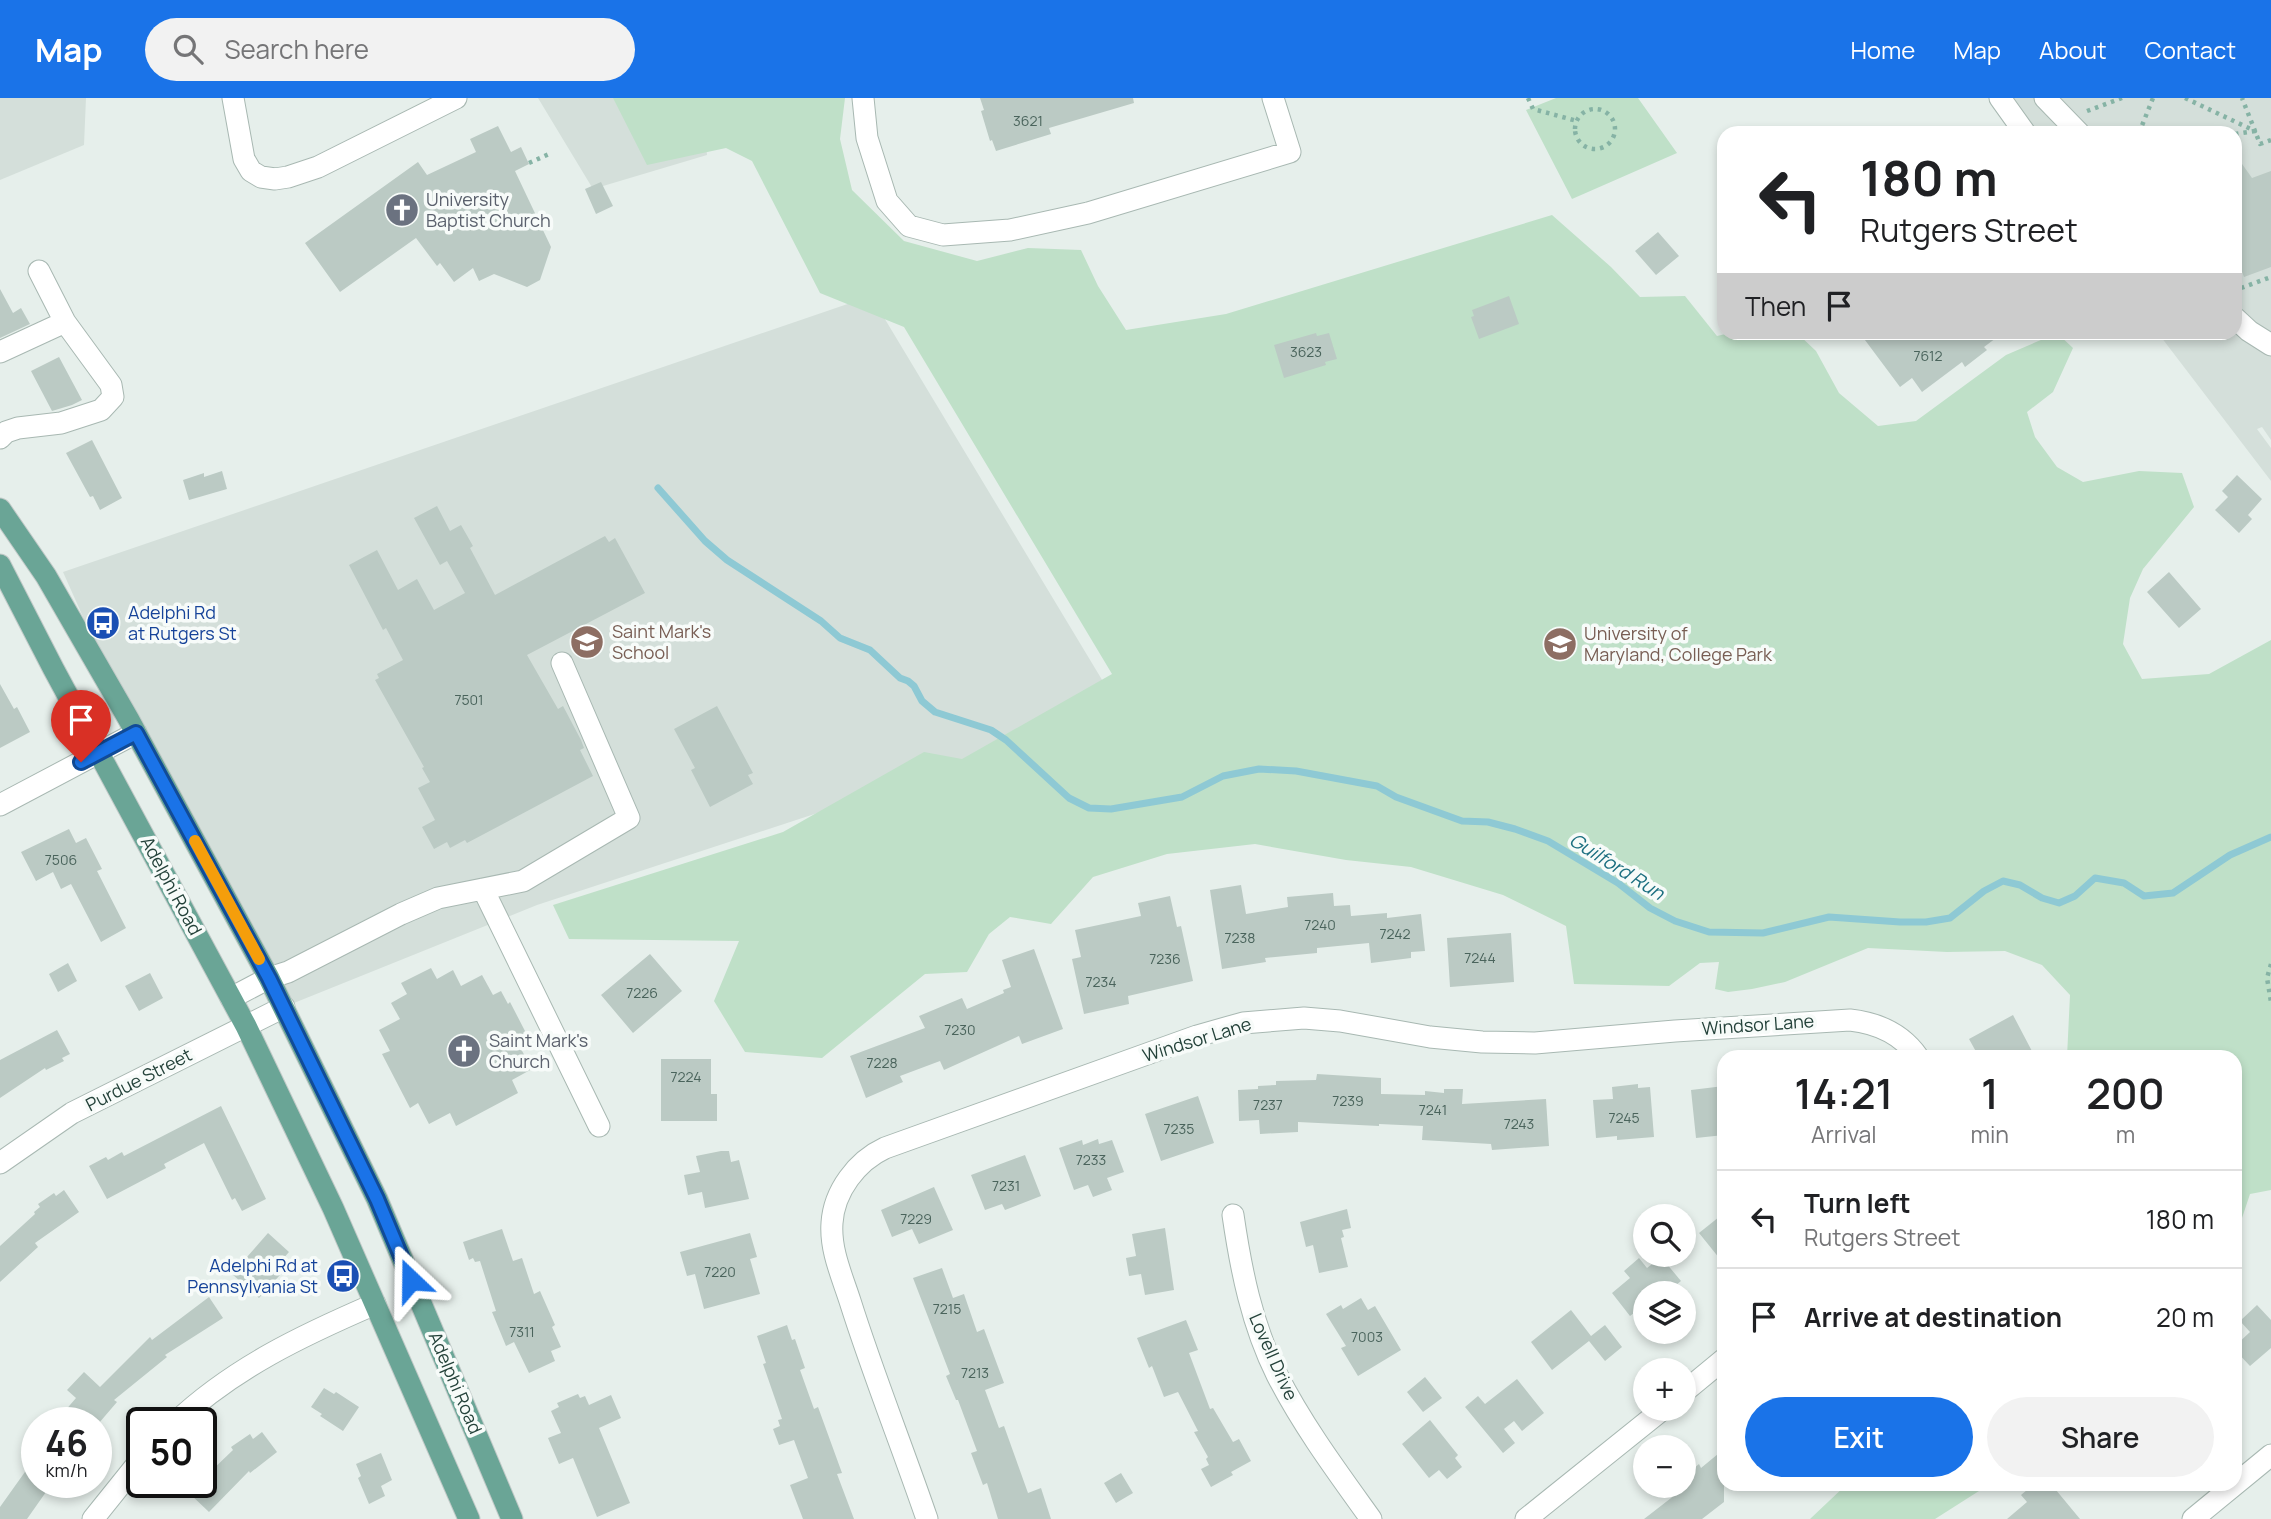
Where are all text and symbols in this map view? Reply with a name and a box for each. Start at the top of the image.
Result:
search box [145,18,635,81]
text: Map [35,27,103,72]
icon: search [169,30,207,68]
text: Search here [225,31,369,67]
text: Home [1850,33,1915,66]
text: Map [1953,33,2001,66]
text: About [2039,33,2107,66]
text: Contact [2145,33,2236,66]
house number: 3621 [1013,111,1043,130]
text: 180 m [1860,144,1998,211]
icon: left [1745,154,1836,245]
place label: University Baptist Church [426,187,551,232]
church icon: University Baptist Church [383,191,421,229]
text: Rutgers Street [1860,208,2078,252]
icon: arrive [1820,287,1858,325]
text: Then [1745,288,1806,324]
house number: 3623 [1290,342,1322,361]
house number: 7612 [1914,346,1942,365]
place label: Adelphi Rd at Rutgers St [128,600,237,645]
bus stop icon: Adelphi Rd at Rutgers St [84,604,122,642]
place label: Saint Mark's School [612,619,711,664]
place label: University of Maryland, College Park [1584,621,1773,666]
school or university icon: Saint Mark's School [568,623,606,661]
school or university icon: University of Maryland, College Park [1541,625,1579,663]
pin [51,690,111,762]
house number: 7501 [454,690,484,709]
icon: arrive [62,701,100,739]
water label: Guilford Run [1565,827,1670,906]
street label: Adelphi Road [136,832,208,939]
house number: 7506 [45,850,77,869]
house number: 7240 [1304,915,1336,934]
house number: 7242 [1380,924,1410,943]
house number: 7238 [1225,928,1255,947]
house number: 7244 [1464,948,1496,967]
house number: 7236 [1149,949,1181,968]
house number: 7234 [1085,972,1117,991]
house number: 7226 [626,983,658,1002]
street label: Windsor Lane [1701,1008,1815,1040]
street label: Windsor Lane [1139,1011,1254,1067]
house number: 7230 [944,1020,976,1039]
place label: Saint Mark's Church [489,1028,588,1073]
church icon: Saint Mark's Church [445,1032,483,1070]
street label: Purdue Street [81,1042,196,1116]
house number: 7228 [866,1053,898,1072]
text: 14:21 [1794,1064,1893,1122]
text: 1 [1981,1064,1999,1122]
text: 200 [2086,1064,2165,1122]
house number: 7224 [671,1067,701,1086]
house number: 7239 [1332,1091,1364,1110]
house number: 7237 [1253,1095,1283,1114]
house number: 7241 [1419,1100,1447,1119]
house number: 7245 [1608,1108,1640,1127]
house number: 7243 [1504,1114,1534,1133]
text: Arrival [1811,1118,1877,1150]
text: min [1971,1118,2009,1150]
text: m [2116,1118,2135,1150]
house number: 7235 [1164,1119,1194,1138]
house number: 7233 [1076,1150,1106,1169]
house number: 7231 [992,1176,1020,1195]
text: Turn left [1804,1185,1911,1221]
icon: left [1745,1200,1783,1238]
text: 180 m [2146,1201,2214,1237]
map controls [1633,1204,1696,1498]
button: search [1633,1204,1696,1267]
house number: 7229 [900,1209,932,1228]
text: Rutgers Street [1804,1221,1961,1253]
position arrow [374,1243,448,1317]
place label: Adelphi Rd at Pennsylvania St [187,1253,318,1298]
bus stop icon: Adelphi Rd at Pennsylvania St [324,1257,362,1295]
house number: 7220 [704,1262,736,1281]
button: layers [1633,1281,1696,1344]
icon: arrive [1745,1298,1783,1336]
house number: 7215 [933,1299,961,1318]
text: Arrive at destination [1804,1299,2062,1335]
text: 20 m [2156,1299,2214,1335]
street label: Lovell Drive [1244,1309,1304,1404]
house number: 7311 [509,1322,535,1341]
house number: 7003 [1351,1327,1383,1346]
street label: Adelphi Road [424,1328,488,1437]
button: + [1633,1358,1696,1421]
house number: 7213 [961,1363,989,1382]
button: Exit [1745,1397,1973,1477]
button: Share [1987,1397,2214,1477]
speed limit sign: 50 [126,1407,217,1498]
text: 46 [45,1419,88,1467]
button: − [1633,1435,1696,1498]
text: km/h [46,1458,87,1482]

